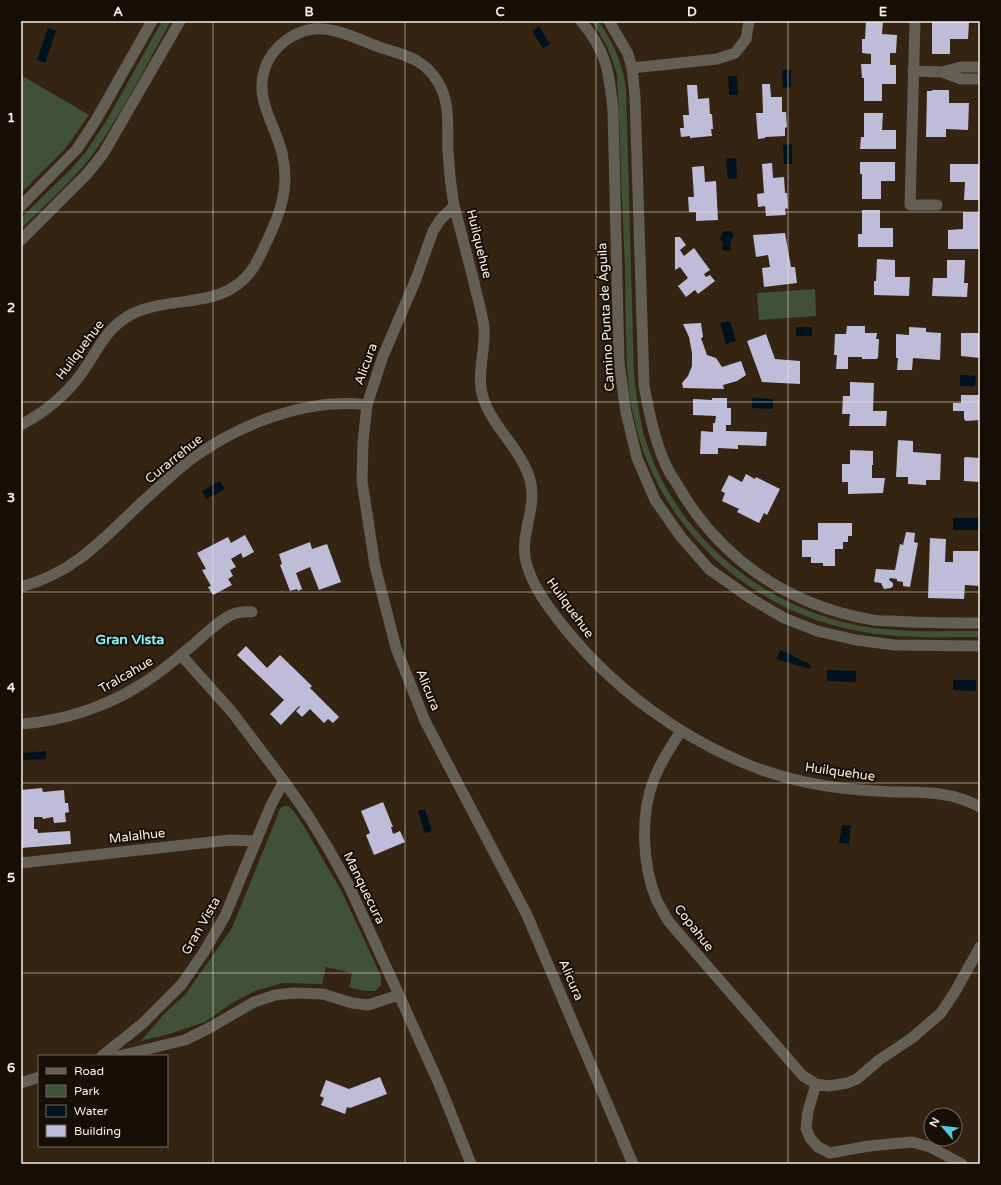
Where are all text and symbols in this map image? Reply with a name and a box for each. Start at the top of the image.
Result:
text: A [113,4,123,20]
text: B [304,4,314,20]
text: C [495,4,505,20]
text: D [687,4,697,20]
text: E [879,4,887,20]
text: 1 [7,110,15,126]
street label: Huilquehue [463,208,495,280]
street label: Camino Punta de Águila [594,242,618,392]
text: 2 [7,300,15,316]
street label: Huilquehue [52,317,108,383]
street label: Alicura [351,341,381,387]
street label: Curarrehue [142,431,206,487]
text: 3 [7,490,15,506]
street label: Huilquehue [543,575,597,641]
district label: Gran Vista [96,631,165,648]
street label: Tralcahue [96,653,156,697]
street label: Alicura [412,667,444,713]
text: 4 [7,680,16,696]
street label: Huilquehue [804,759,876,785]
street label: Malalhue [108,825,166,847]
street label: Manquecura [340,849,388,927]
text: 5 [7,870,15,886]
street label: Gran Vista [178,894,224,958]
street label: Copahue [671,901,717,955]
street label: Alicura [555,957,587,1003]
legend [38,1055,168,1147]
text: 6 [7,1060,15,1076]
text: Road [74,1064,104,1078]
text: Park [74,1084,100,1098]
text: Water [74,1104,109,1118]
north arrow [923,1107,963,1147]
text: N [927,1116,942,1129]
text: Building [74,1124,121,1138]

